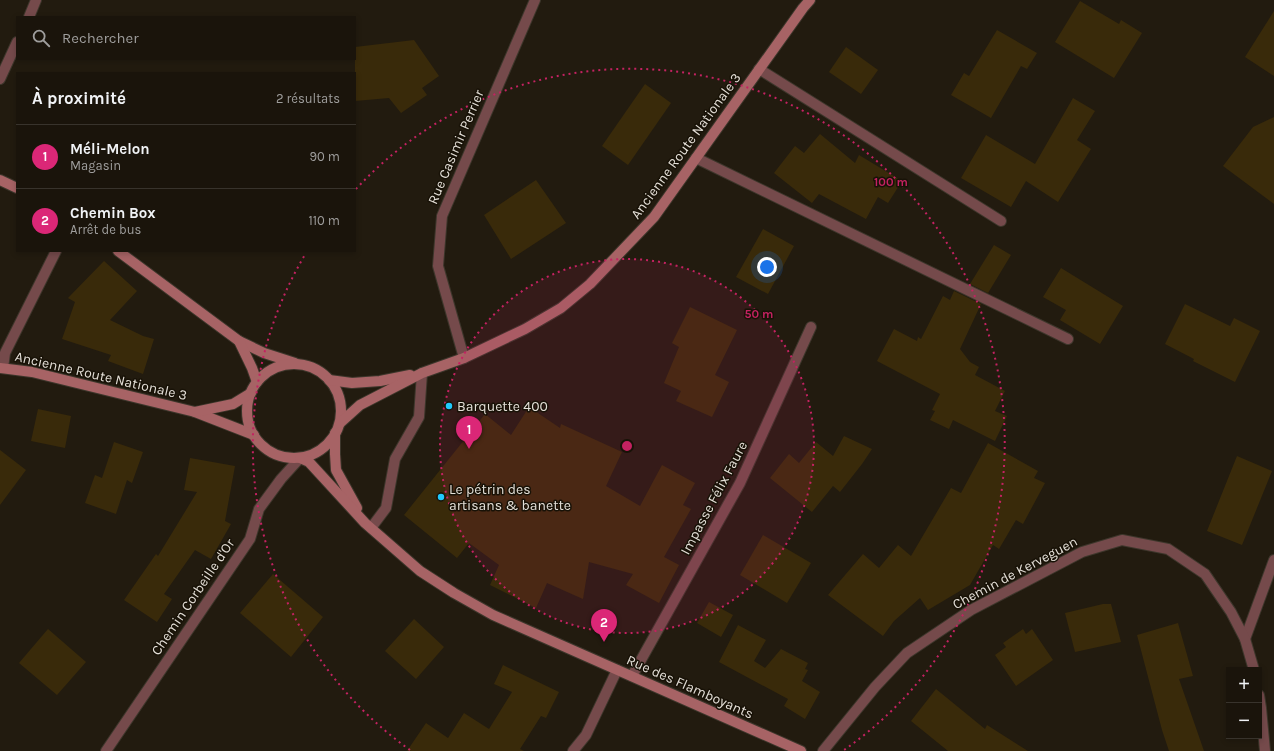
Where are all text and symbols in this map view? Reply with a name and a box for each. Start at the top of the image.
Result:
search box [16,16,356,60]
icon: search [30,27,52,49]
text: Rechercher [62,29,139,47]
street label: Ancienne Route Nationale 3 [627,70,745,222]
street label: Rue Casimir Perrier [424,86,488,207]
text: À proximité [32,88,126,108]
text: 2 résultats [276,91,340,106]
text: Méli-Melon [70,140,150,158]
text: 1 [43,149,47,164]
text: 90 m [309,149,340,164]
text: Magasin [70,158,121,173]
text: 100 m [874,175,908,189]
text: Chemin Box [70,204,156,222]
text: 2 [41,213,49,228]
text: 110 m [308,213,340,228]
text: Arrêt de bus [70,222,141,237]
your location [757,257,777,277]
text: 50 m [745,307,774,321]
street label: Ancienne Route Nationale 3 [13,348,189,404]
place label: Barquette 400 [457,398,548,415]
marker: Barquette 400 [444,401,454,411]
pin: 1 [456,416,482,449]
street label: Impasse Félix Faure [677,438,751,558]
centre of rings [620,439,634,453]
place label: Le pétrin des artisans & banette [449,481,571,514]
marker: Le pétrin des artisans & banette [436,492,446,502]
street label: Chemin de Kerveguen [950,533,1080,613]
street label: Chemin Corbeille d'Or [148,535,239,658]
pin: 2 [591,609,617,642]
street label: Rue des Flamboyants [624,651,756,723]
map controls [1226,667,1262,739]
button: + [1226,667,1262,703]
button: − [1226,703,1262,739]

